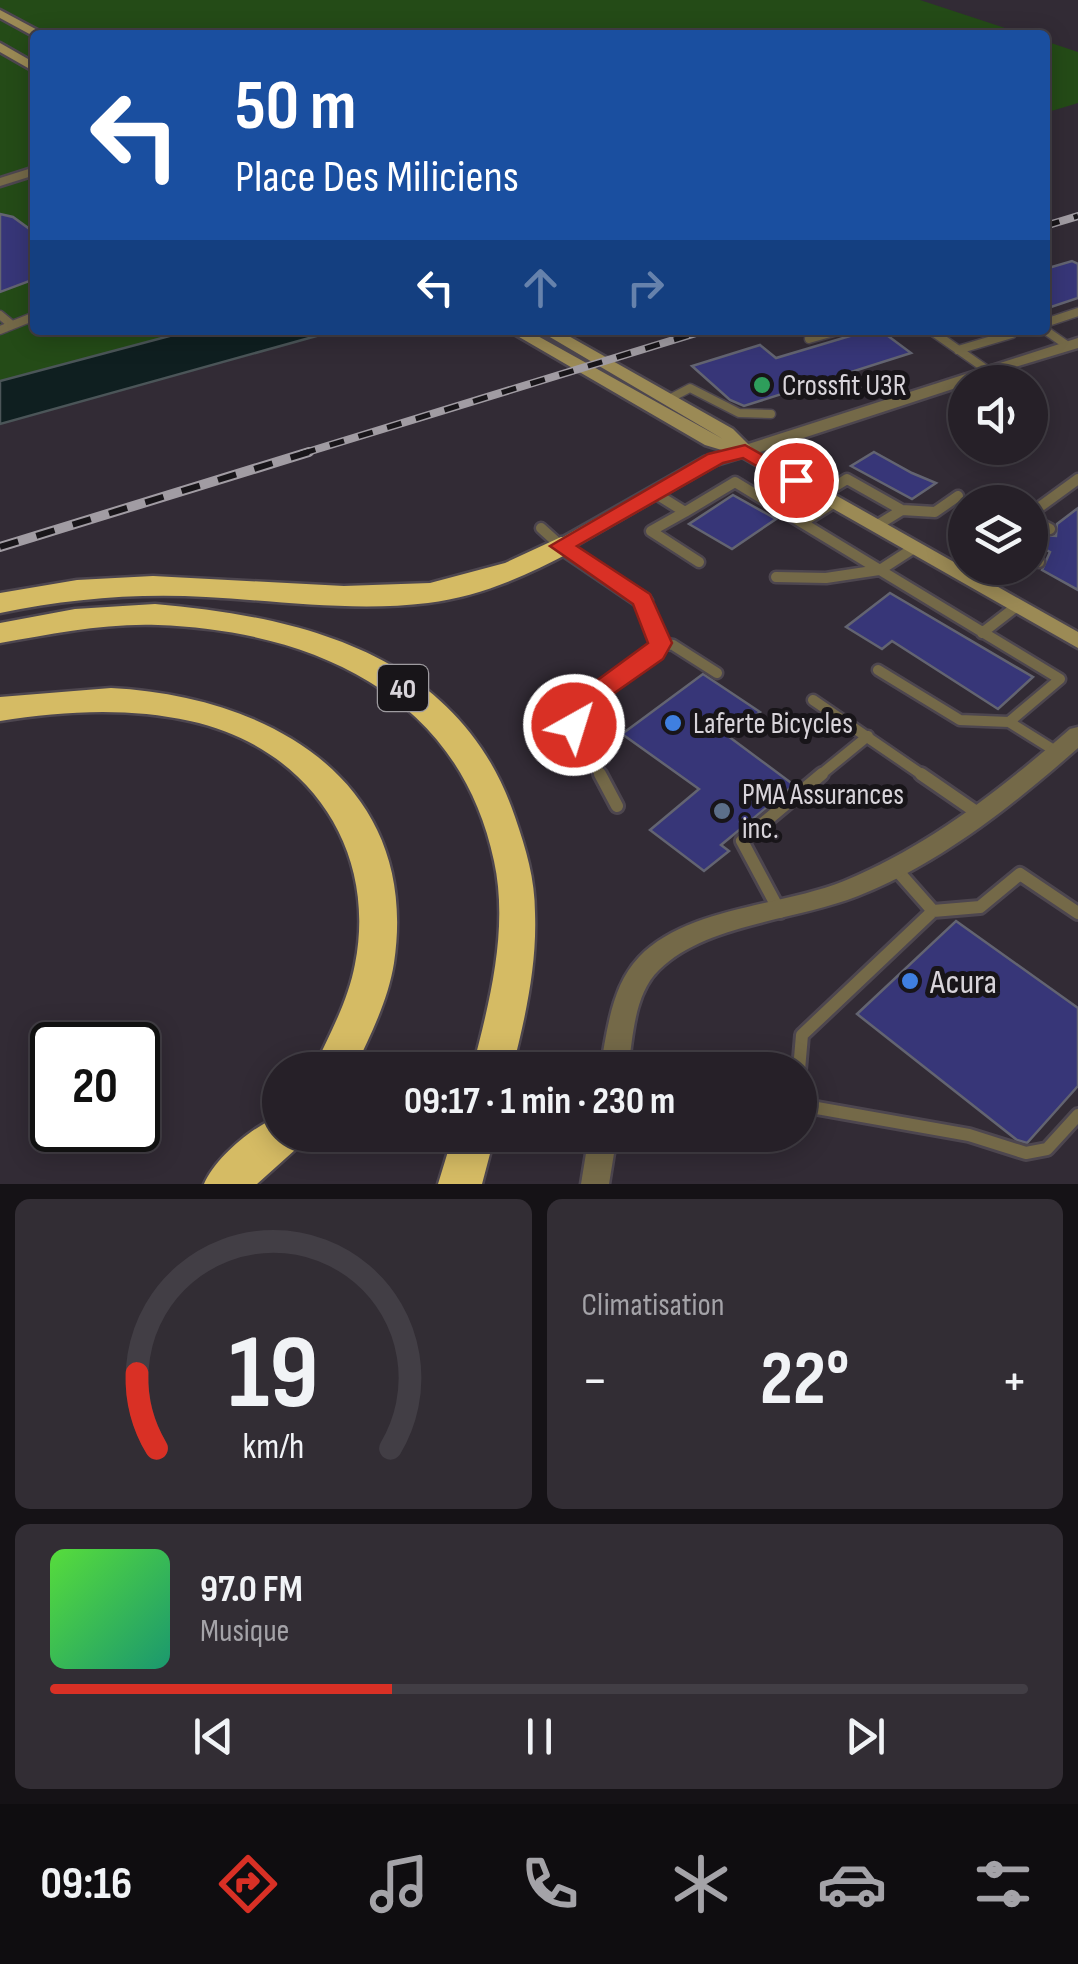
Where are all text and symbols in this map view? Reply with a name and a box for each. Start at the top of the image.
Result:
text: 50 m [235,65,356,149]
icon: left [70,70,200,200]
text: Place Des Miliciens [235,150,519,205]
icon: left [408,260,463,315]
icon: ahead [513,260,568,315]
icon: right [618,260,673,315]
map controls [948,365,1048,585]
button: sound [948,365,1048,465]
place label: Crossfit U3R [782,368,907,404]
marker: Crossfit U3R [751,374,773,396]
pin [754,438,839,523]
icon: arrive [769,453,824,508]
button: layers [948,485,1048,585]
road number: 40 [378,665,428,711]
position arrow [522,673,626,777]
place label: Laferte Bicycles [693,706,853,742]
marker: Laferte Bicycles [662,712,684,734]
place label: PMA Assurances inc. [742,777,904,847]
marker: PMA Assurances inc. [711,800,733,822]
place label: Acura [929,961,997,1004]
marker: Acura [899,970,921,992]
speed limit sign: 20 [30,1022,160,1152]
text: 09:17 · 1 min · 230 m [404,1079,675,1124]
text: Climatisation [582,1286,725,1325]
text: 19 [228,1312,318,1437]
text: 22° [760,1335,849,1426]
text: − [582,1348,608,1415]
text: + [1001,1348,1028,1415]
text: km/h [242,1426,304,1469]
text: 97.0 FM [200,1567,303,1612]
text: Musique [200,1612,289,1651]
icon: previous [186,1709,241,1764]
icon: pause [512,1709,567,1764]
icon: next [838,1709,893,1764]
icon: directions [213,1849,283,1919]
icon: music [364,1849,434,1919]
icon: phone [515,1849,585,1919]
icon: climate [666,1849,736,1919]
icon: car [817,1849,887,1919]
icon: filters [968,1849,1038,1919]
text: 09:16 [40,1857,132,1912]

